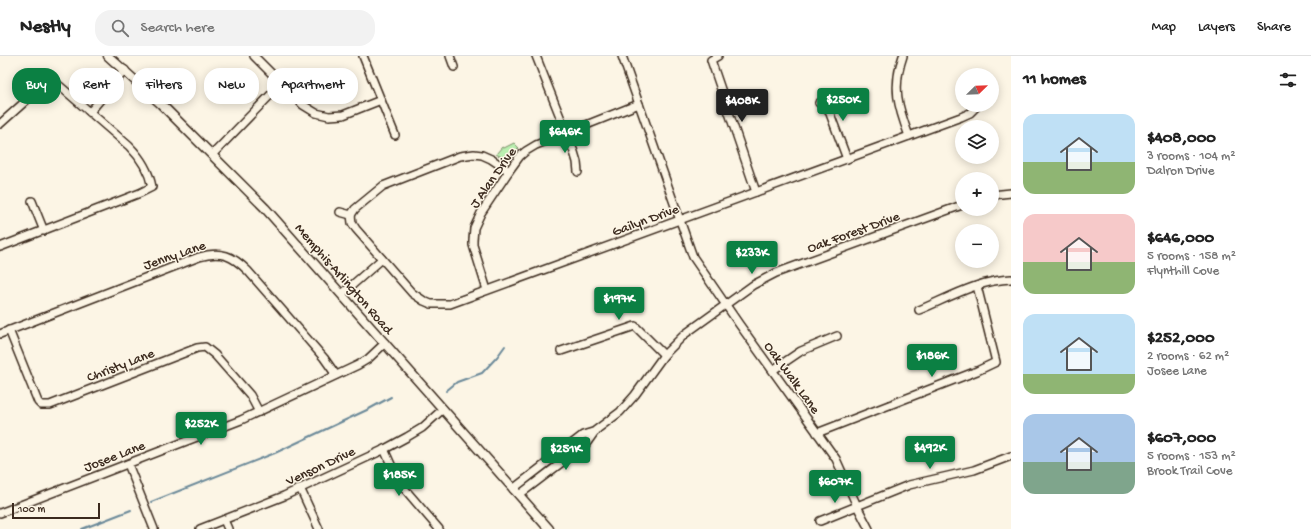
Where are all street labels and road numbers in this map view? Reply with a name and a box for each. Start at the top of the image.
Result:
street label: J Alan Drive [467,144,522,212]
street label: Gailyn Drive [610,201,682,241]
street label: Oak Forest Drive [805,208,903,258]
street label: Memphis-Arlington Road [290,221,397,340]
street label: Jenny Lane [141,238,209,275]
street label: Oak Walk Lane [759,339,823,418]
street label: Christy Lane [85,345,158,387]
street label: Josee Lane [82,438,149,477]
street label: Venson Drive [283,443,359,491]

